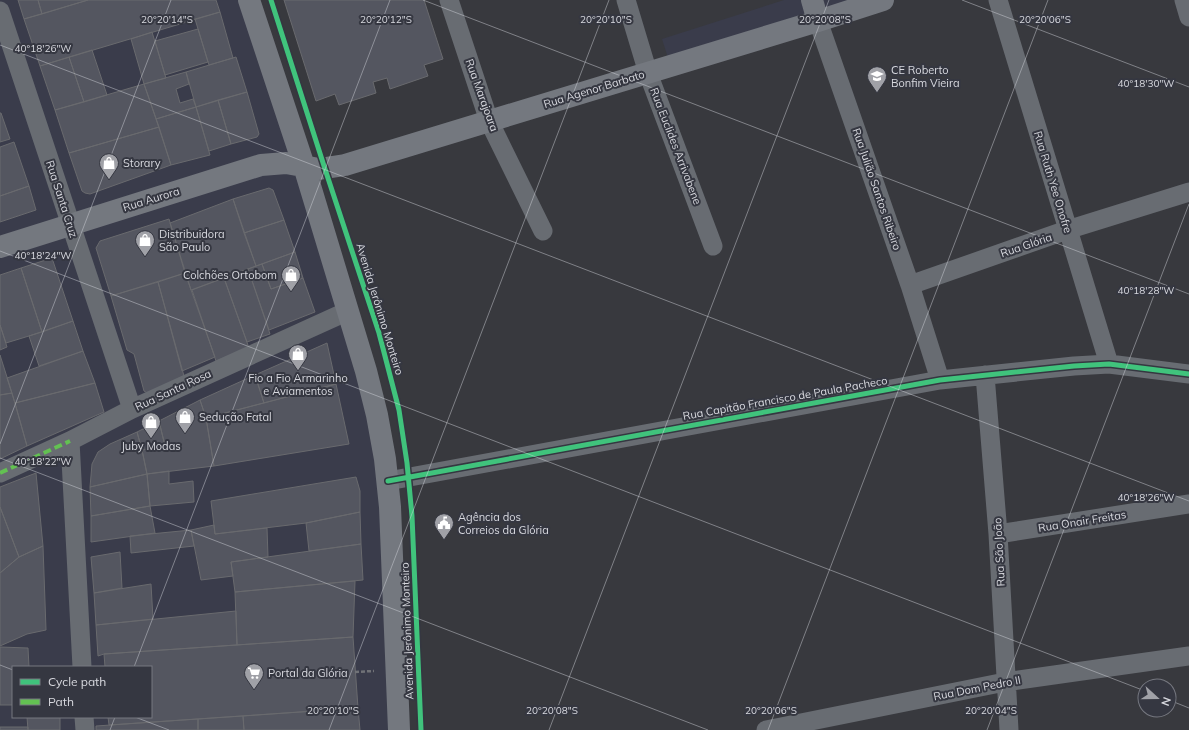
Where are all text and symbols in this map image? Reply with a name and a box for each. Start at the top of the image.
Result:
text: 20°20'14"S [141,13,193,26]
text: 20°20'12"S [360,13,412,26]
text: 20°20'10"S [580,13,632,26]
text: 20°20'08"S [799,13,851,26]
text: 20°20'06"S [1019,13,1071,26]
text: 40°18'26"W [15,42,71,55]
street label: Rua Marajoara [462,57,502,133]
place label: CE Roberto Bonfim Vieira [891,63,960,90]
school or university icon: CE Roberto Bonfim Vieira [866,65,888,93]
street label: Rua Agenor Barbato [542,67,646,111]
text: 40°18'30"W [1118,77,1174,90]
street label: Rua Euclides Arrivabene [647,86,705,206]
street label: Rua Julião Santos Ribeiro [849,126,905,252]
street label: Rua Ruth Yee Onofre [1031,129,1075,235]
shop icon: Storary [98,152,120,180]
place label: Storary [123,156,161,170]
street label: Rua Santa Cruz [43,159,81,240]
street label: Rua Aurora [121,184,181,214]
place label: Distribuidora São Paulo [159,227,225,254]
shop icon: Distribuidora São Paulo [134,229,156,257]
street label: Rua Glória [998,230,1054,260]
street label: Avenida Jerônimo Monteiro [353,241,407,377]
text: 40°18'24"W [15,249,71,262]
shop icon: Colchões Ortobom [280,264,302,292]
place label: Colchões Ortobom [183,268,277,282]
text: 40°18'28"W [1118,284,1174,297]
shop icon: Fio a Fio Armarinho e Aviamentos [287,343,309,371]
street label: Rua Santa Rosa [133,366,213,414]
place label: Fio a Fio Armarinho e Aviamentos [248,371,348,398]
street label: Rua Capitão Francisco de Paula Pacheco [682,373,888,423]
shop icon: Sedução Fatal [174,406,196,434]
place label: Sedução Fatal [199,410,272,424]
shop icon: Juby Modas [140,411,162,439]
place label: Juby Modas [121,439,181,453]
text: 40°18'22"W [15,455,71,468]
text: 40°18'26"W [1118,491,1174,504]
street label: Rua Onair Freitas [1037,507,1127,535]
place label: Agência dos Correios da Glória [458,510,549,537]
public building icon: Agência dos Correios da Glória [433,512,455,540]
street label: Rua São João [990,517,1008,587]
street label: Avenida Jerônimo Monteiro [398,562,416,700]
supermarket icon: Portal da Glória [243,662,265,690]
legend [12,666,152,718]
place label: Portal da Glória [268,666,348,680]
street label: Rua Dom Pedro II [932,673,1022,703]
text: Cycle path [48,674,106,689]
north arrow [1137,678,1177,718]
text: Path [48,694,74,709]
text: N [1158,695,1174,708]
text: 20°20'10"S [307,704,359,717]
text: 20°20'08"S [526,704,578,717]
text: 20°20'06"S [745,704,797,717]
text: 20°20'04"S [965,704,1017,717]

